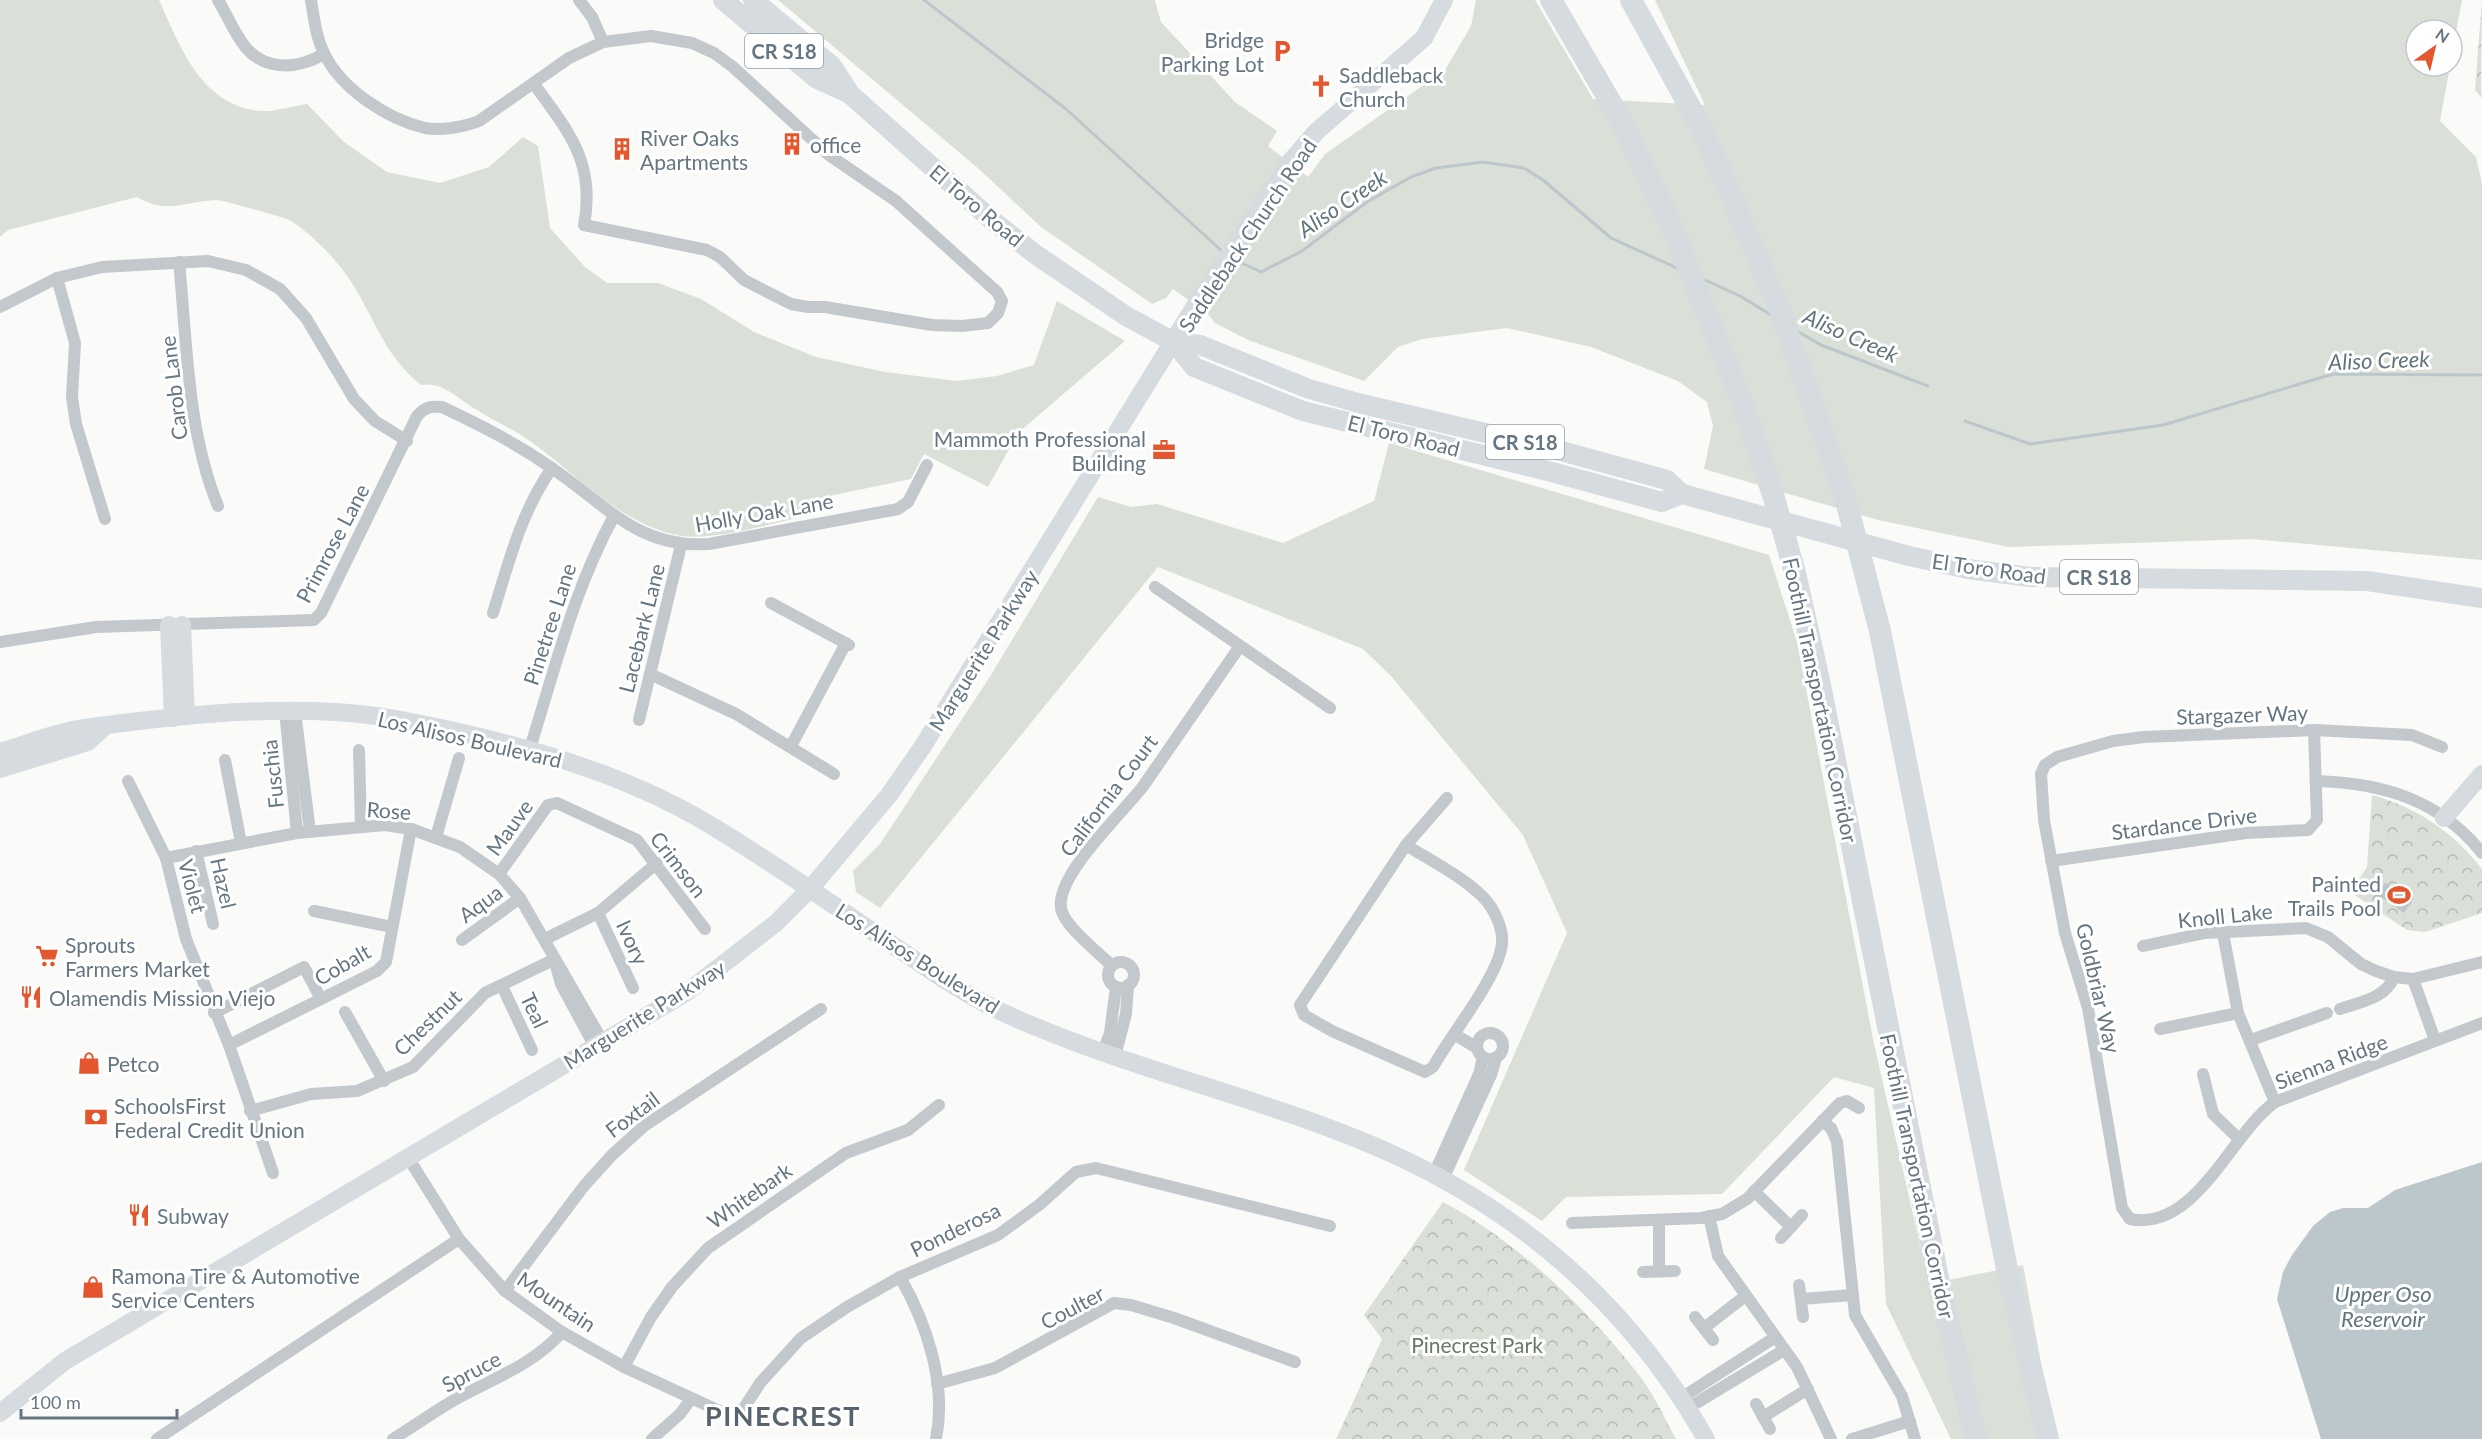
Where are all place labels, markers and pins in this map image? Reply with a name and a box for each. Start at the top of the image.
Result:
place label: Bridge Parking Lot [1161,27,1264,76]
parking icon: Bridge Parking Lot [1269,38,1295,64]
place label: Saddleback Church [1339,62,1443,111]
church icon: Saddleback Church [1308,73,1334,99]
place label: River Oaks Apartments [640,125,748,174]
building icon: office [779,131,805,157]
place label: office [810,132,861,157]
building icon: River Oaks Apartments [609,136,635,162]
place label: Mammoth Professional Building [934,426,1146,475]
office icon: Mammoth Professional Building [1151,437,1177,463]
place label: Painted Trails Pool [2288,871,2381,920]
sports icon: Painted Trails Pool [2386,882,2412,908]
place label: Sprouts Farmers Market [65,932,210,981]
supermarket icon: Sprouts Farmers Market [34,943,60,969]
restaurant icon: Olamendis Mission Viejo [18,984,44,1010]
place label: Olamendis Mission Viejo [49,985,276,1010]
shop icon: Petco [76,1050,102,1076]
place label: Petco [107,1051,159,1076]
place label: SchoolsFirst Federal Credit Union [114,1093,305,1142]
bank icon: SchoolsFirst Federal Credit Union [83,1104,109,1130]
restaurant icon: Subway [126,1202,152,1228]
place label: Subway [157,1203,229,1228]
place label: Ramona Tire & Automotive Service Centers [111,1263,360,1312]
shop icon: Ramona Tire & Automotive Service Centers [80,1274,106,1300]

